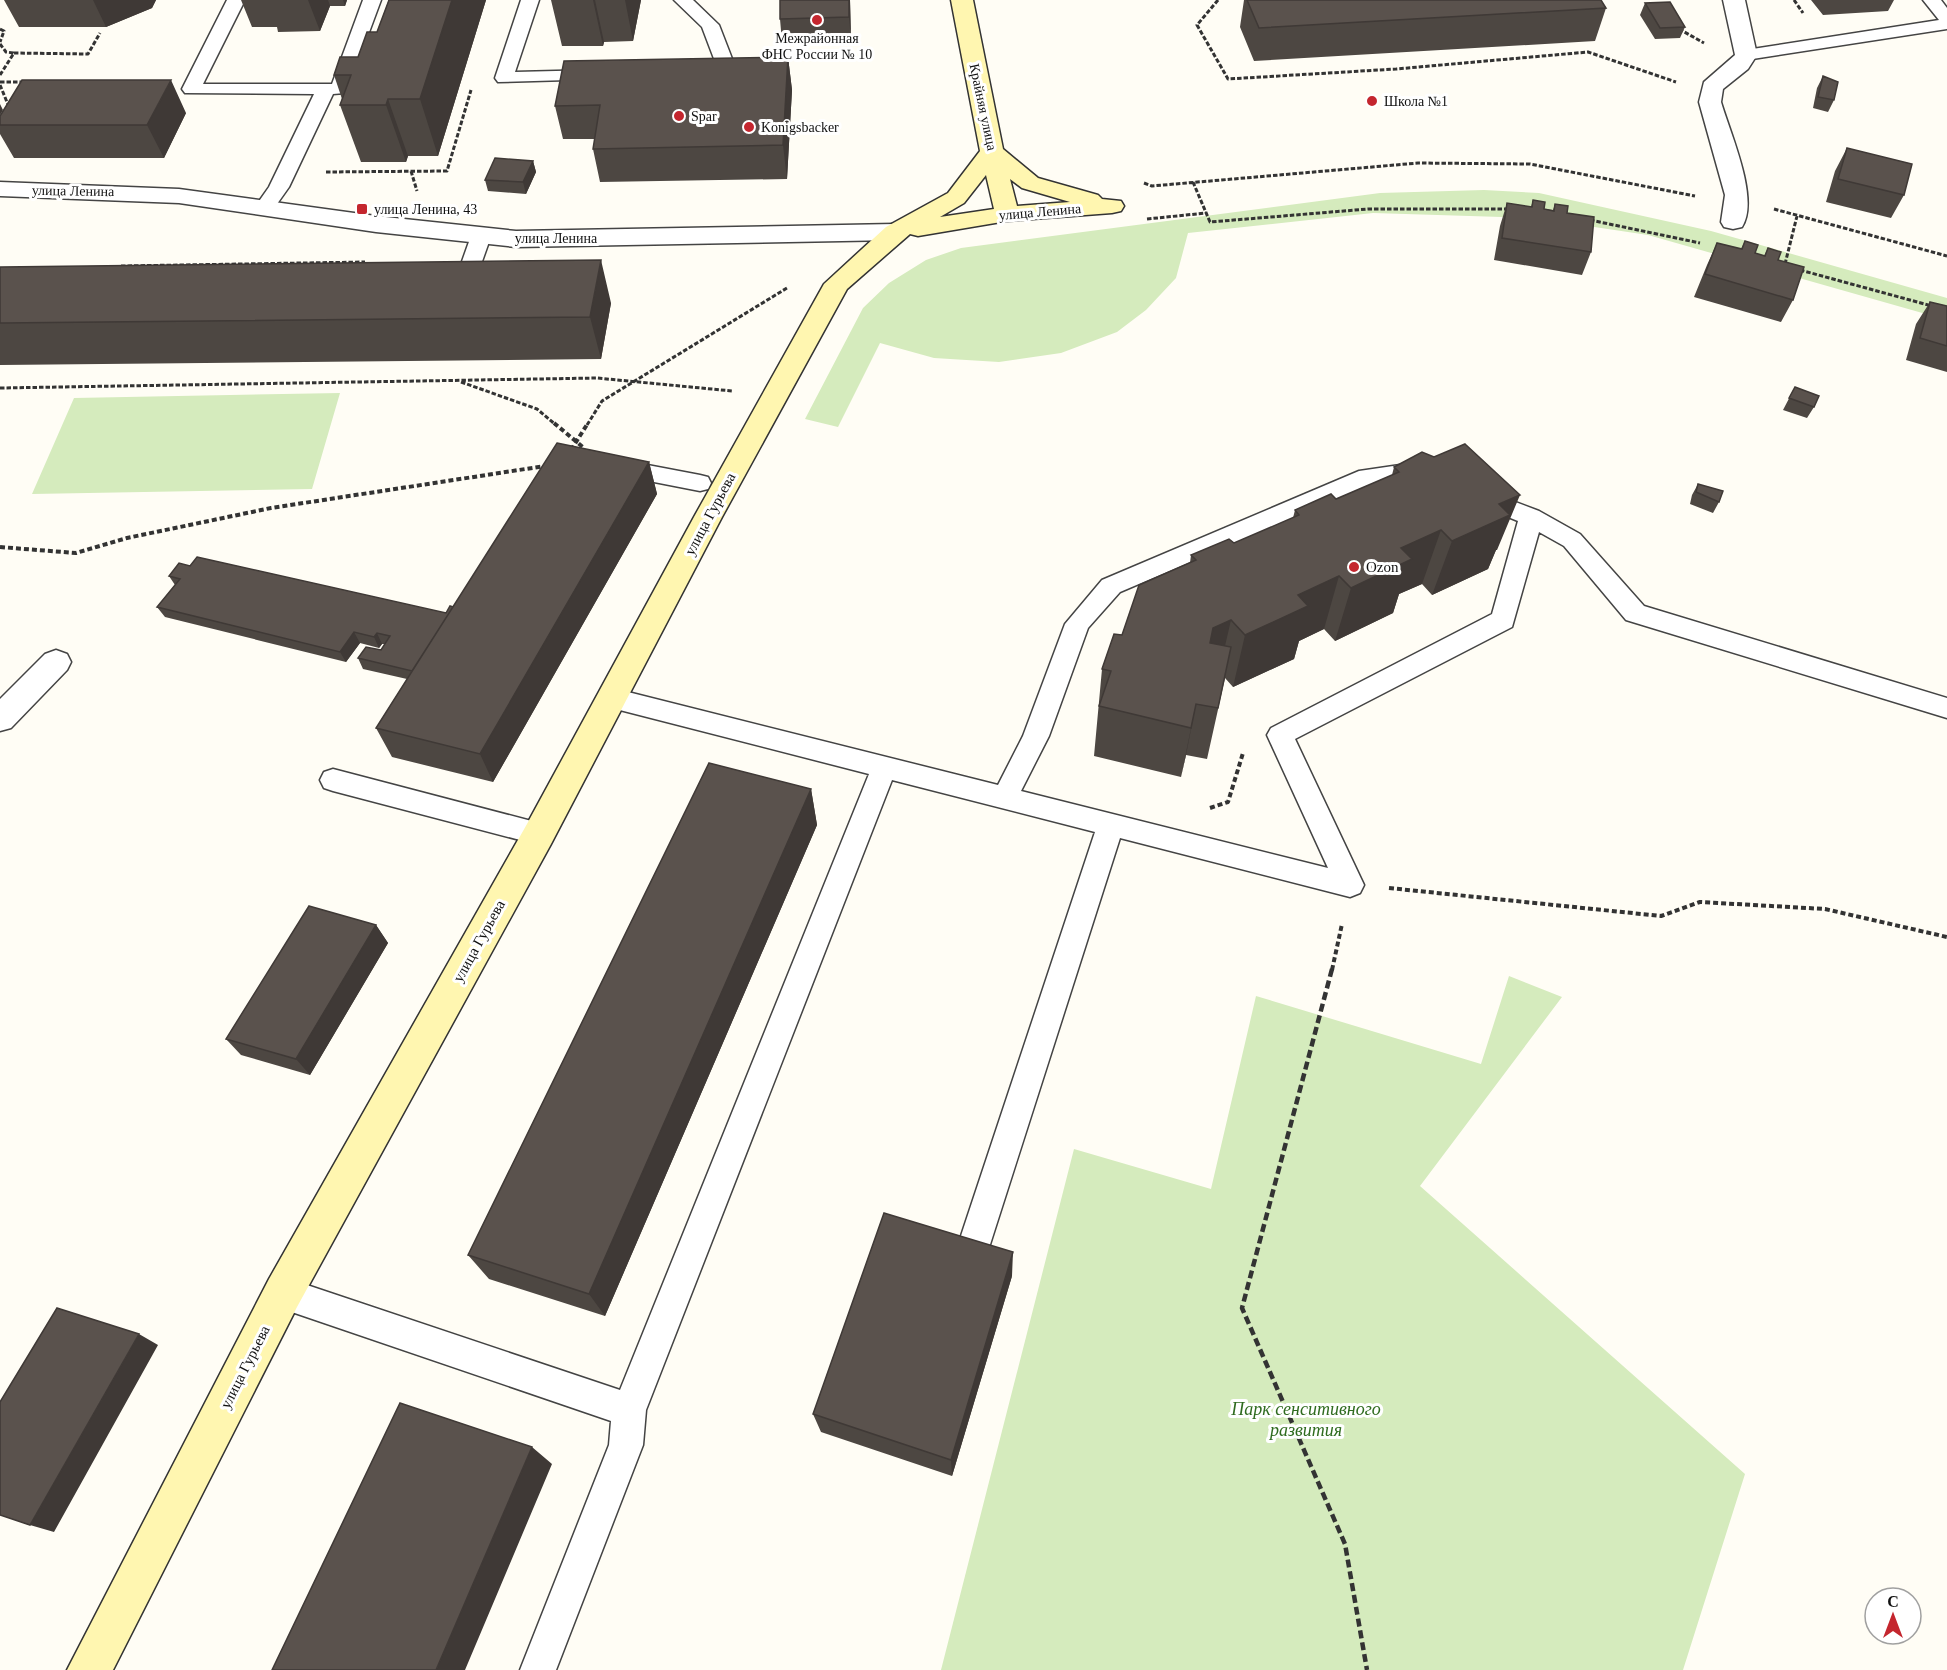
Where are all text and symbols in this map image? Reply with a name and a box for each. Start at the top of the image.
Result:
marker: Межрайонная ФНС России № 10 [810,13,824,27]
place label: Межрайонная ФНС России № 10 [762,31,872,62]
street label: Крайняя улица [966,62,1000,153]
marker: Школа №1 [1365,94,1379,108]
place label: Школа №1 [1384,94,1448,109]
marker: Spar [672,109,686,123]
place label: Spar [691,109,717,124]
marker: Konigsbacker [742,120,756,134]
place label: Konigsbacker [761,120,839,135]
street label: улица Ленина [32,183,115,199]
street label: улица Ленина [998,201,1082,223]
marker: улица Ленина, 43 [355,202,369,216]
place label: улица Ленина, 43 [374,202,477,217]
street label: улица Ленина [515,231,598,246]
street label: улица Гурьева [682,470,739,558]
place label: Ozon [1366,559,1399,575]
marker: Ozon [1347,560,1361,574]
street label: улица Гурьева [450,897,508,985]
street label: улица Гурьева [217,1323,273,1411]
park label: Парк сенситивного развития [1230,1399,1381,1440]
north arrow [1863,1586,1923,1646]
text: С [1887,1593,1899,1610]

